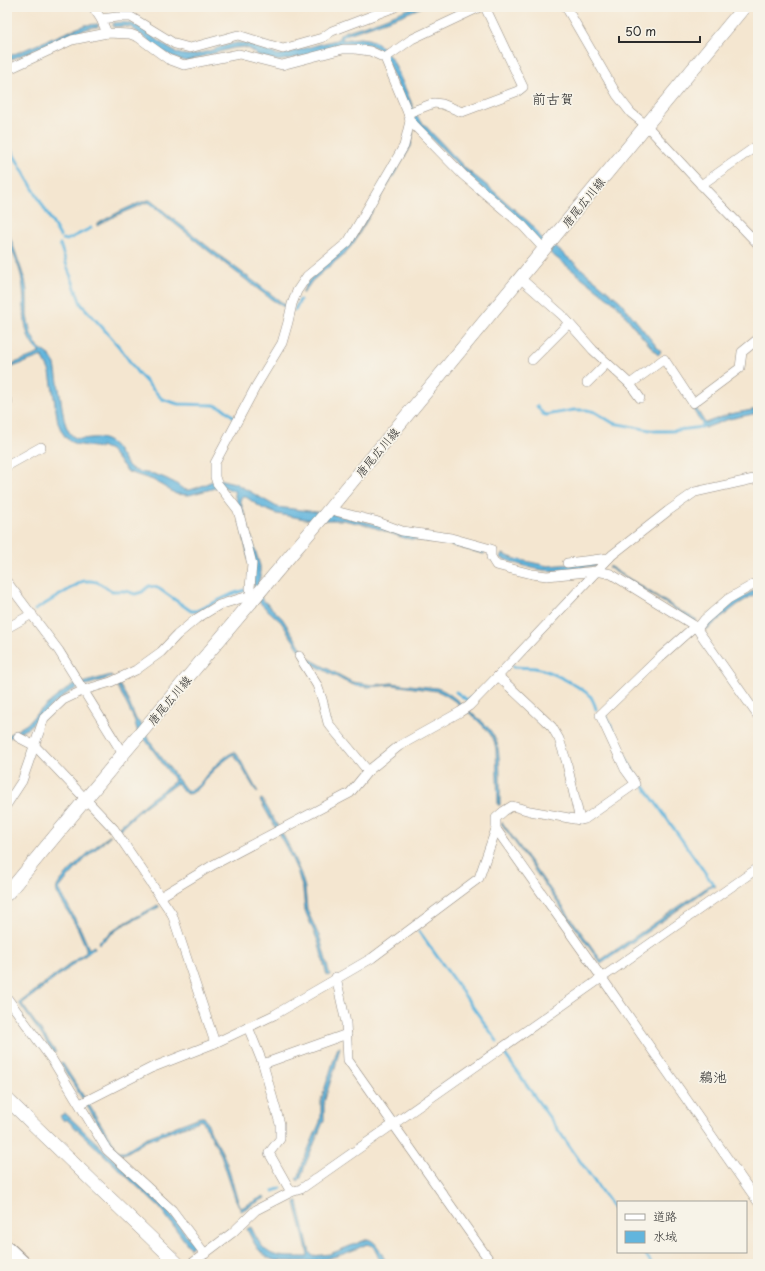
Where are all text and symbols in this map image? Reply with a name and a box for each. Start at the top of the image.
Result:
scale bar [619,18,700,44]
text: 50 m [625,22,656,40]
district label: 前古賀 [532,88,574,109]
street label: 唐尾広川線 [557,173,609,231]
street label: 唐尾広川線 [351,423,403,481]
street label: 唐尾広川線 [143,671,195,729]
district label: 鵜池 [699,1066,727,1087]
legend [617,1201,747,1253]
text: 道路 [653,1207,677,1225]
text: 水域 [653,1227,677,1245]

